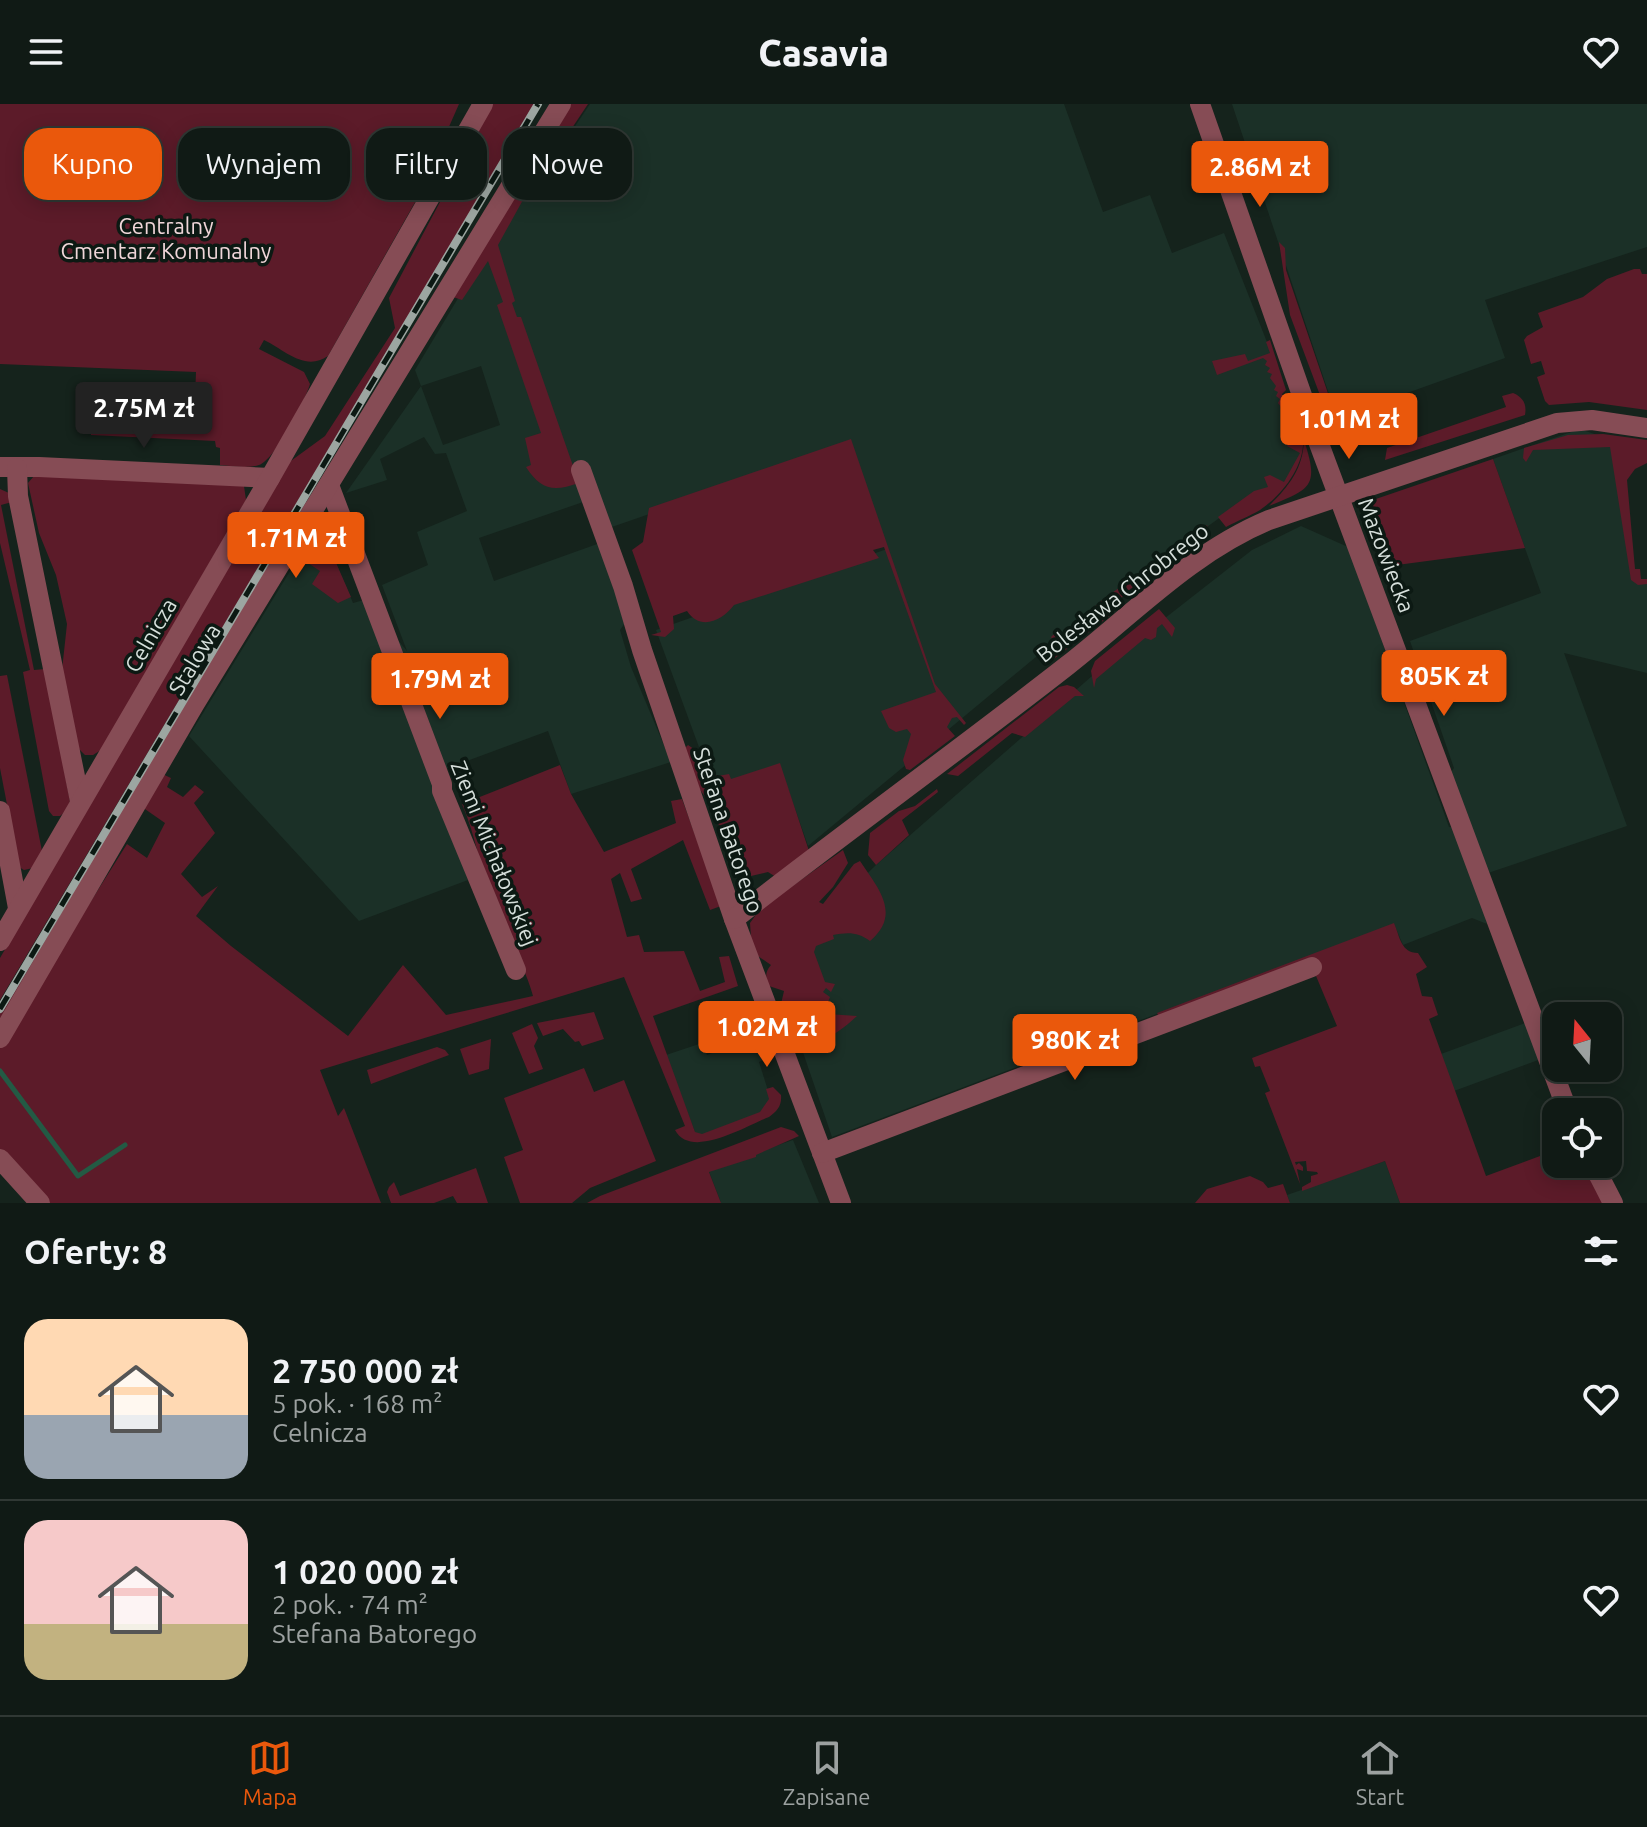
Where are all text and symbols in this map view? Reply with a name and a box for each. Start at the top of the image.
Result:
icon: menu [24,30,68,74]
icon: heart [1579,30,1623,74]
text: Casavia [758,32,889,73]
chip: Kupno [24,128,162,200]
chip: Wynajem [178,128,350,200]
chip: Filtry [366,128,487,200]
chip: Nowe [503,128,632,200]
pin: 2.86M zł [1177,141,1343,209]
text: 2.86M zł [1209,152,1311,181]
park label: Centralny Cmentarz Komunalny [61,213,272,263]
pin: 2.75M zł [61,382,227,450]
text: 2.75M zł [93,393,195,422]
pin: 1.01M zł [1266,393,1432,461]
text: 1.01M zł [1298,404,1400,433]
street label: Mazowiecka [1354,494,1420,616]
pin: 1.71M zł [213,512,379,580]
street label: Bolesława Chrobrego [1031,517,1213,667]
text: 1.71M zł [245,523,347,552]
street label: Celnicza [119,594,181,676]
street label: Stalowa [163,619,225,699]
pin: 805K zł [1370,650,1518,718]
pin: 1.79M zł [357,653,523,721]
text: 805K zł [1399,661,1489,690]
text: 1.79M zł [389,664,491,693]
street label: Stefana Batorego [689,744,769,916]
street label: Ziemi Michałowskiej [446,757,544,949]
pin: 1.02M zł [684,1001,850,1069]
north arrow [1542,1002,1622,1082]
map controls [1542,1002,1622,1178]
text: 1.02M zł [716,1012,818,1041]
pin: 980K zł [1001,1014,1149,1082]
text: 980K zł [1030,1025,1120,1054]
button: locate [1542,1098,1622,1178]
icon: filters [1579,1229,1623,1273]
text: Oferty: 8 [24,1232,167,1270]
icon: home [88,1351,184,1447]
text: 2 750 000 zł [272,1351,459,1389]
icon: heart [1579,1377,1623,1421]
text: 5 pok. · 168 m² [272,1389,443,1418]
text: Celnicza [272,1418,368,1447]
icon: home [88,1552,184,1648]
text: 1 020 000 zł [272,1552,459,1590]
icon: heart [1579,1578,1623,1622]
text: 2 pok. · 74 m² [272,1590,428,1619]
text: Stefana Batorego [272,1619,477,1648]
tab: Mapa [243,1736,297,1809]
tab: Zapisane [783,1736,870,1809]
tab: Start [1356,1736,1404,1809]

